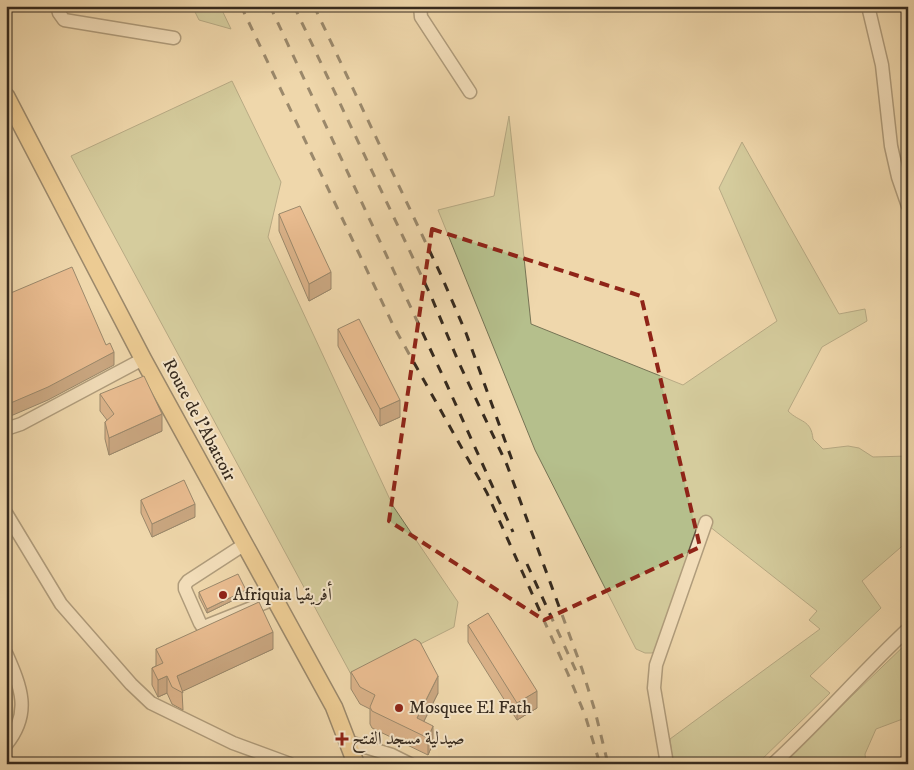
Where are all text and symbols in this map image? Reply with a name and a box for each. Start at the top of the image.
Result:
street label: Route de l’Abattoir [158,355,241,485]
place label: Afriquia أفريقيا [233,581,333,606]
marker: Afriquia أفريقيا [217,589,229,601]
place label: Mosquee El Fath [409,697,532,719]
marker: Mosquee El Fath [393,702,405,714]
place label: صيدلية مسجد الفتح [352,728,465,754]
marker: صيدلية مسجد الفتح [336,733,348,745]

